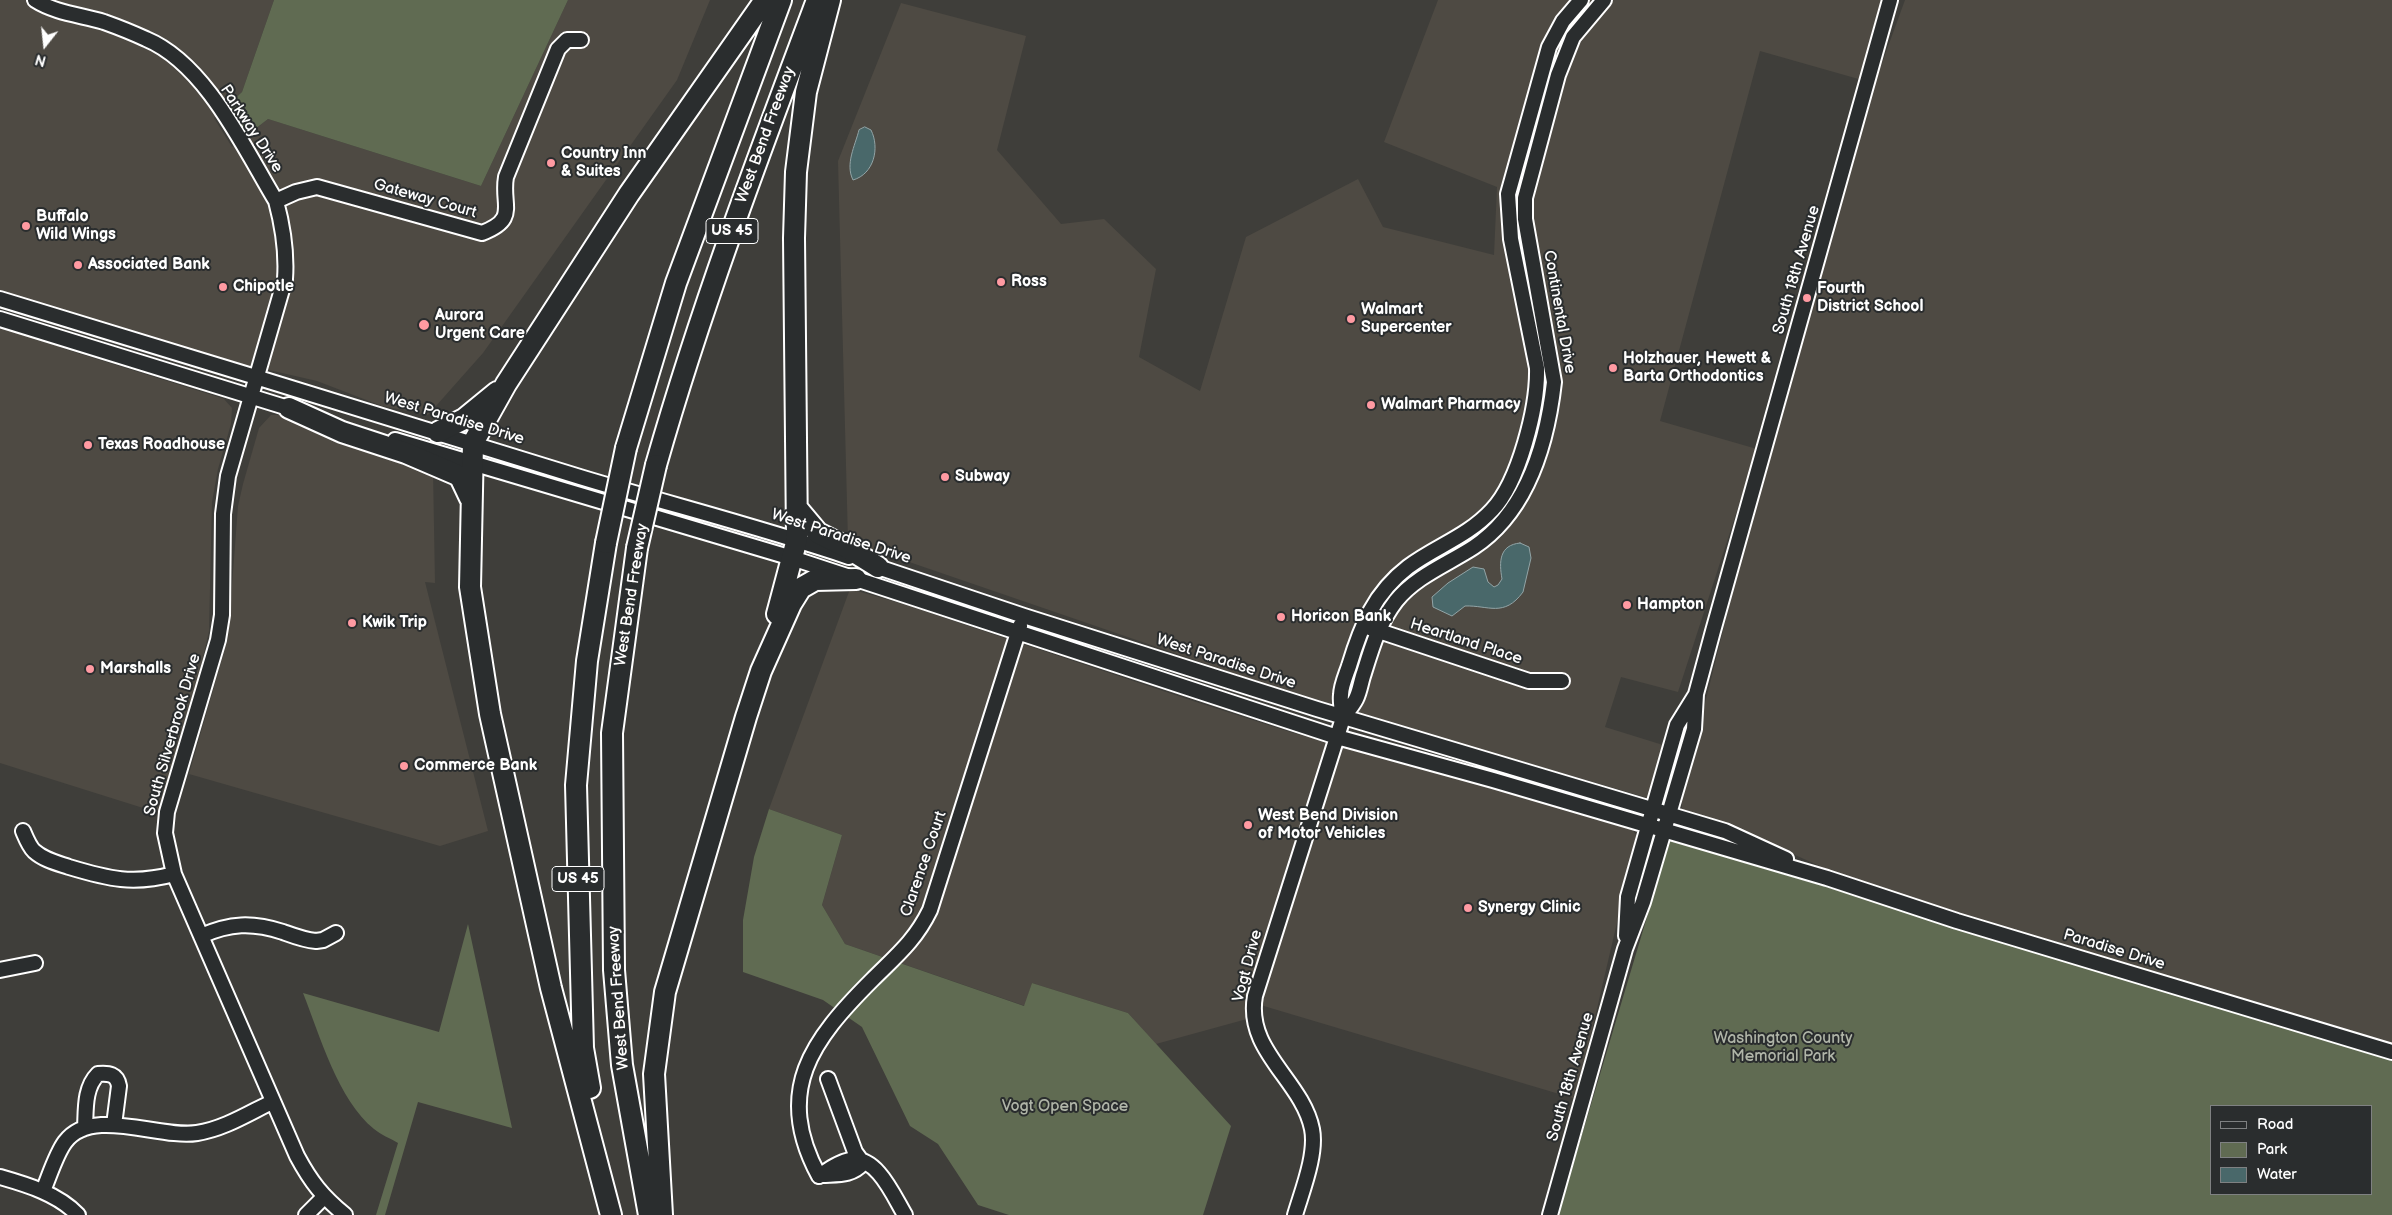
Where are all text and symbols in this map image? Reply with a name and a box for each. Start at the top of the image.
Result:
north arrow [20,20,70,70]
text: N [33,50,48,70]
street label: West Bend Freeway [732,64,800,206]
street label: Parkway Drive [215,81,287,177]
place label: Country Inn & Suites [561,144,646,182]
marker: Country Inn & Suites [545,157,557,169]
street label: Gateway Court [371,175,479,223]
street label: South 18th Avenue [1769,203,1825,337]
place label: Buffalo Wild Wings [36,207,116,245]
road number: US 45 [706,218,758,244]
marker: Buffalo Wild Wings [20,220,32,232]
street label: Continental Drive [1539,249,1579,375]
place label: Associated Bank [88,255,210,275]
marker: Associated Bank [72,259,84,271]
place label: Ross [1011,272,1047,292]
marker: Ross [995,276,1007,288]
place label: Chipotle [233,277,294,297]
place label: Fourth District School [1817,279,1923,317]
marker: Chipotle [217,281,229,293]
marker: Fourth District School [1801,292,1813,304]
place label: Walmart Supercenter [1361,300,1452,338]
place label: Aurora Urgent Care [435,306,525,344]
marker: Walmart Supercenter [1345,313,1357,325]
marker: Aurora Urgent Care [417,318,431,332]
place label: Holzhauer, Hewett & Barta Orthodontics [1623,349,1771,387]
marker: Holzhauer, Hewett & Barta Orthodontics [1607,362,1619,374]
street label: West Paradise Drive [382,389,526,449]
place label: Walmart Pharmacy [1381,395,1521,415]
marker: Walmart Pharmacy [1365,399,1377,411]
place label: Texas Roadhouse [98,435,225,455]
marker: Texas Roadhouse [82,439,94,451]
place label: Subway [955,467,1010,487]
marker: Subway [939,471,951,483]
street label: West Paradise Drive [769,505,913,569]
street label: West Bend Freeway [611,522,653,668]
place label: Hampton [1637,595,1704,615]
marker: Hampton [1621,599,1633,611]
place label: Horicon Bank [1291,607,1391,627]
marker: Horicon Bank [1275,611,1287,623]
place label: Kwik Trip [362,613,427,633]
street label: Heartland Place [1408,615,1524,669]
marker: Kwik Trip [346,617,358,629]
street label: West Paradise Drive [1154,630,1298,694]
street label: South Silverbrook Drive [141,652,205,818]
place label: Marshalls [100,659,171,679]
marker: Marshalls [84,663,96,675]
place label: Commerce Bank [414,756,537,776]
marker: Commerce Bank [398,760,410,772]
place label: West Bend Division of Motor Vehicles [1258,806,1398,844]
street label: Clarence Court [897,809,951,919]
marker: West Bend Division of Motor Vehicles [1242,819,1254,831]
road number: US 45 [552,866,604,892]
place label: Synergy Clinic [1478,898,1581,918]
marker: Synergy Clinic [1462,902,1474,914]
street label: West Bend Freeway [604,925,634,1071]
street label: Paradise Drive [2061,925,2167,975]
street label: Vogt Drive [1229,928,1267,1004]
street label: South 18th Avenue [1543,1010,1599,1144]
park label: Washington County Memorial Park [1714,1029,1852,1067]
park label: Vogt Open Space [1002,1097,1128,1117]
legend [2210,1105,2372,1195]
text: Road [2257,1115,2293,1134]
text: Park [2257,1140,2287,1159]
text: Water [2257,1165,2297,1184]

